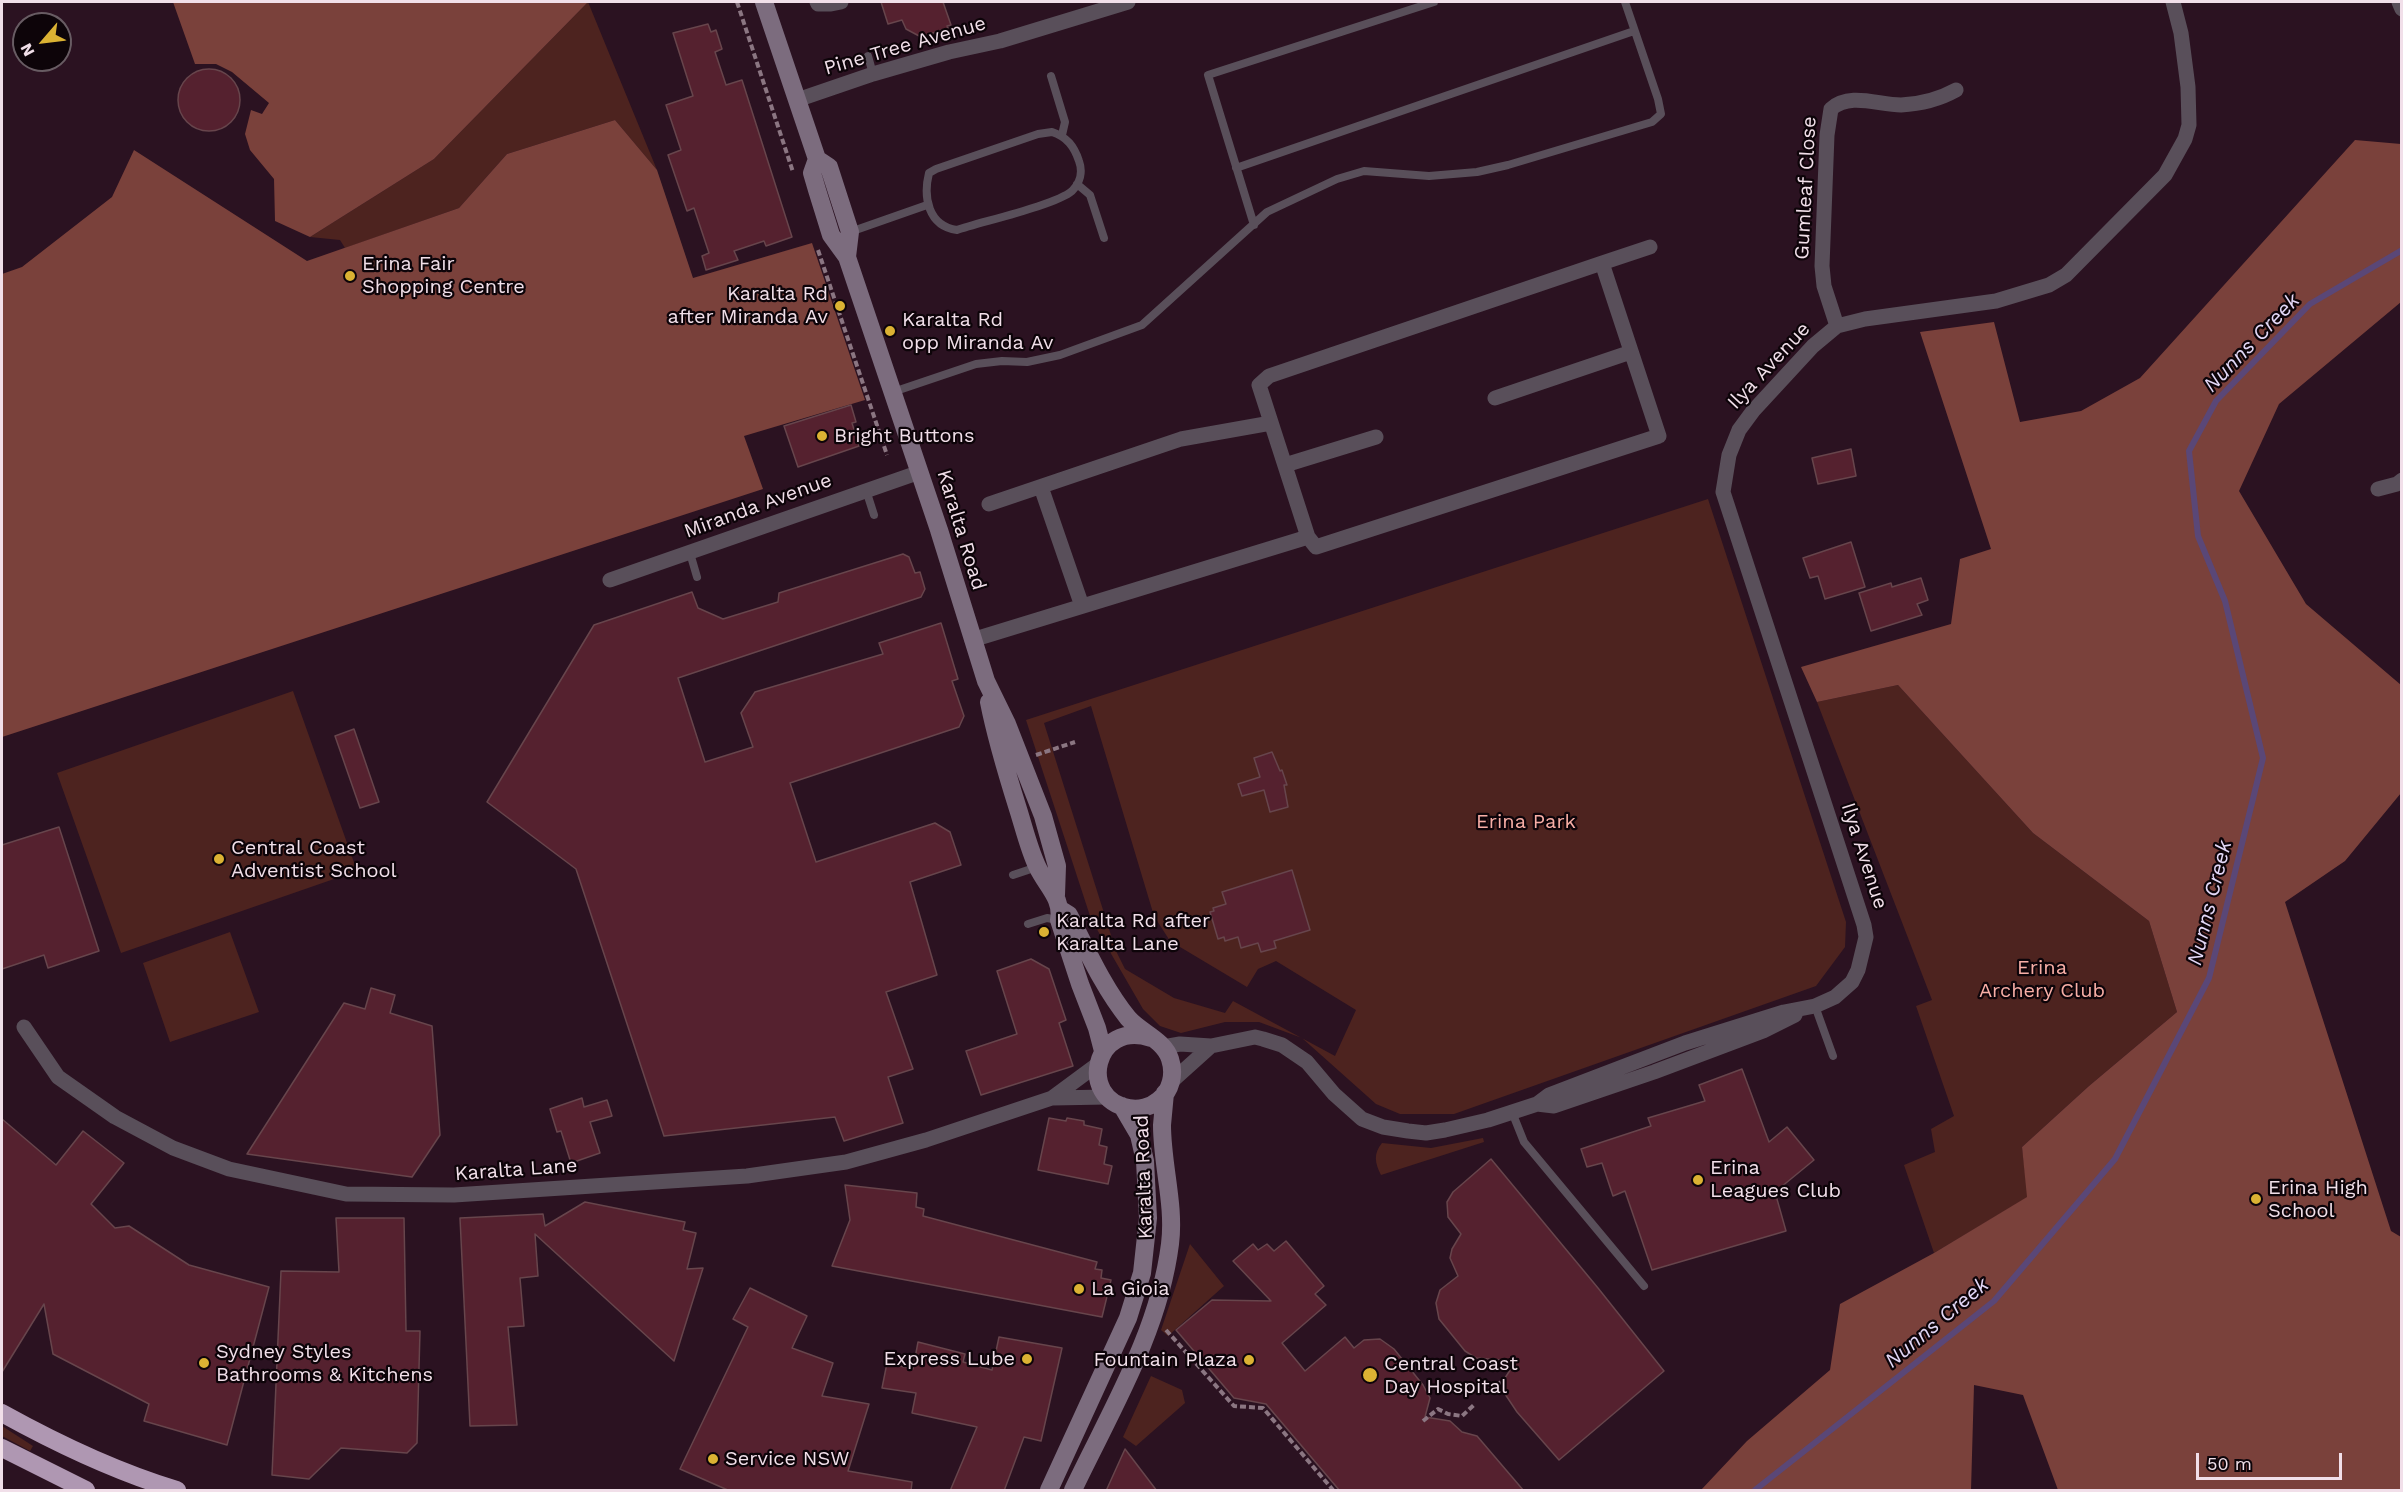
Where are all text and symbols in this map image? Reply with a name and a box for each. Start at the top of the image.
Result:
street label: Pine Tree Avenue [821,11,989,81]
north arrow [12,12,72,72]
text: N [16,40,39,59]
street label: Gumleaf Close [1790,116,1822,260]
place label: Erina Fair Shopping Centre [362,252,525,299]
marker: Erina Fair Shopping Centre [343,269,357,283]
place label: Karalta Rd after Miranda Av [667,282,828,329]
water label: Nunns Creek [2199,288,2305,398]
marker: Karalta Rd after Miranda Av [833,299,847,313]
place label: Karalta Rd opp Miranda Av [902,308,1053,355]
street label: Ilya Avenue [1723,317,1815,415]
marker: Karalta Rd opp Miranda Av [883,324,897,338]
place label: Bright Buttons [834,424,974,448]
marker: Bright Buttons [815,429,829,443]
street label: Karalta Road [931,467,991,593]
street label: Miranda Avenue [681,468,835,544]
street label: Ilya Avenue [1836,800,1892,912]
park label: Erina Park [1476,810,1576,834]
place label: Central Coast Adventist School [231,836,397,883]
water label: Nunns Creek [2182,838,2238,968]
marker: Central Coast Adventist School [212,852,226,866]
place label: Karalta Rd after Karalta Lane [1056,909,1210,956]
marker: Karalta Rd after Karalta Lane [1037,925,1051,939]
park label: Erina Archery Club [1979,956,2105,1003]
street label: Karalta Road [1130,1114,1158,1240]
street label: Karalta Lane [454,1154,578,1186]
place label: Erina Leagues Club [1710,1156,1841,1203]
marker: Erina Leagues Club [1691,1173,1705,1187]
place label: Erina High School [2268,1176,2368,1223]
marker: Erina High School [2249,1192,2263,1206]
water label: Nunns Creek [1880,1272,1994,1374]
place label: La Gioia [1091,1277,1170,1301]
marker: La Gioia [1072,1282,1086,1296]
place label: Sydney Styles Bathrooms & Kitchens [216,1340,433,1387]
place label: Express Lube [884,1347,1015,1371]
place label: Fountain Plaza [1093,1348,1237,1372]
marker: Express Lube [1020,1352,1034,1366]
place label: Central Coast Day Hospital [1384,1352,1518,1399]
marker: Fountain Plaza [1242,1353,1256,1367]
marker: Sydney Styles Bathrooms & Kitchens [197,1356,211,1370]
marker: Central Coast Day Hospital [1361,1366,1379,1384]
scale bar [2199,1441,2344,1479]
place label: Service NSW [725,1447,849,1471]
marker: Service NSW [706,1452,720,1466]
text: 50 m [2207,1453,2252,1474]

